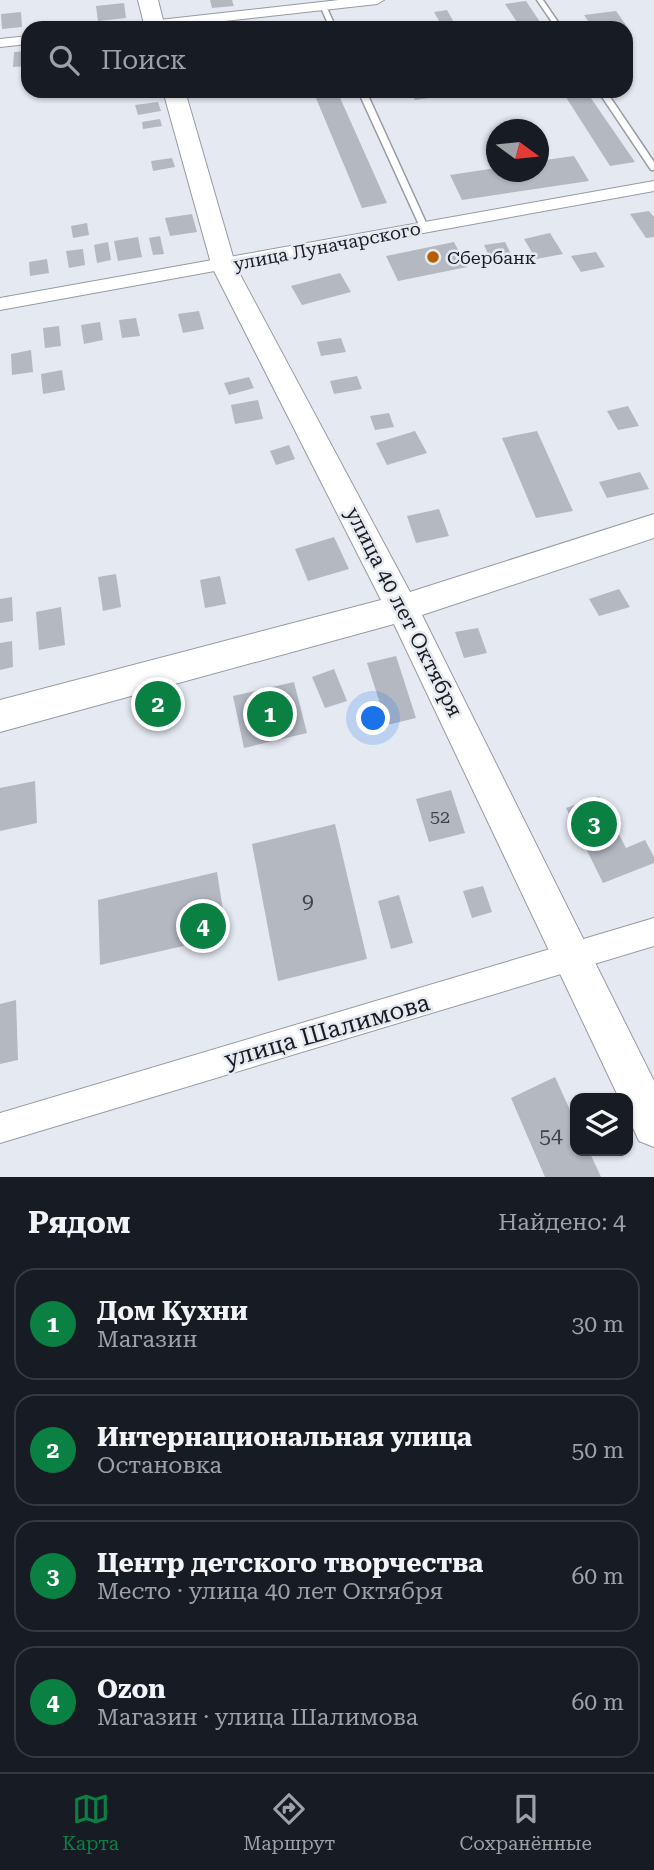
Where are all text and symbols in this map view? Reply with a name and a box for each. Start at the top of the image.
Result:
search box [21,21,633,98]
icon: search [45,41,83,79]
text: Поиск [101,45,187,75]
north arrow [486,119,549,182]
street label: улица Луначарского [232,218,422,274]
place label: Сбербанк [447,247,536,268]
marker: Сбербанк [425,249,441,265]
street label: улица 40 лет Октября [341,503,467,721]
pin: 2 [135,678,181,730]
pin: 1 [247,688,293,740]
your location [356,701,390,735]
pin: 3 [571,798,617,850]
house number: 52 [430,806,450,827]
house number: 9 [302,889,314,913]
pin: 4 [180,900,226,952]
street label: улица Шалимова [221,988,433,1074]
map controls [570,1093,633,1156]
button: layers [570,1093,633,1156]
house number: 54 [539,1124,563,1148]
text: Рядом [28,1205,130,1240]
text: Найдено: 4 [498,1209,626,1236]
text: Дом Кухни [97,1296,248,1326]
text: 1 [47,1311,59,1338]
text: 30 m [571,1311,624,1338]
text: Магазин [97,1326,197,1353]
text: Интернациональная улица [97,1422,472,1452]
text: 2 [47,1437,59,1464]
text: 50 m [571,1437,624,1464]
text: Остановка [97,1452,222,1479]
text: Центр детского творчества [97,1548,483,1578]
text: 3 [47,1563,59,1590]
text: 60 m [571,1563,624,1590]
text: Место · улица 40 лет Октября [97,1578,443,1605]
text: Ozon [97,1674,166,1704]
text: 4 [47,1689,59,1716]
text: 60 m [571,1689,624,1716]
text: Магазин · улица Шалимова [97,1704,418,1731]
tab: Карта [62,1790,119,1855]
tab: Маршрут [243,1790,335,1855]
tab: Сохранённые [460,1790,592,1855]

